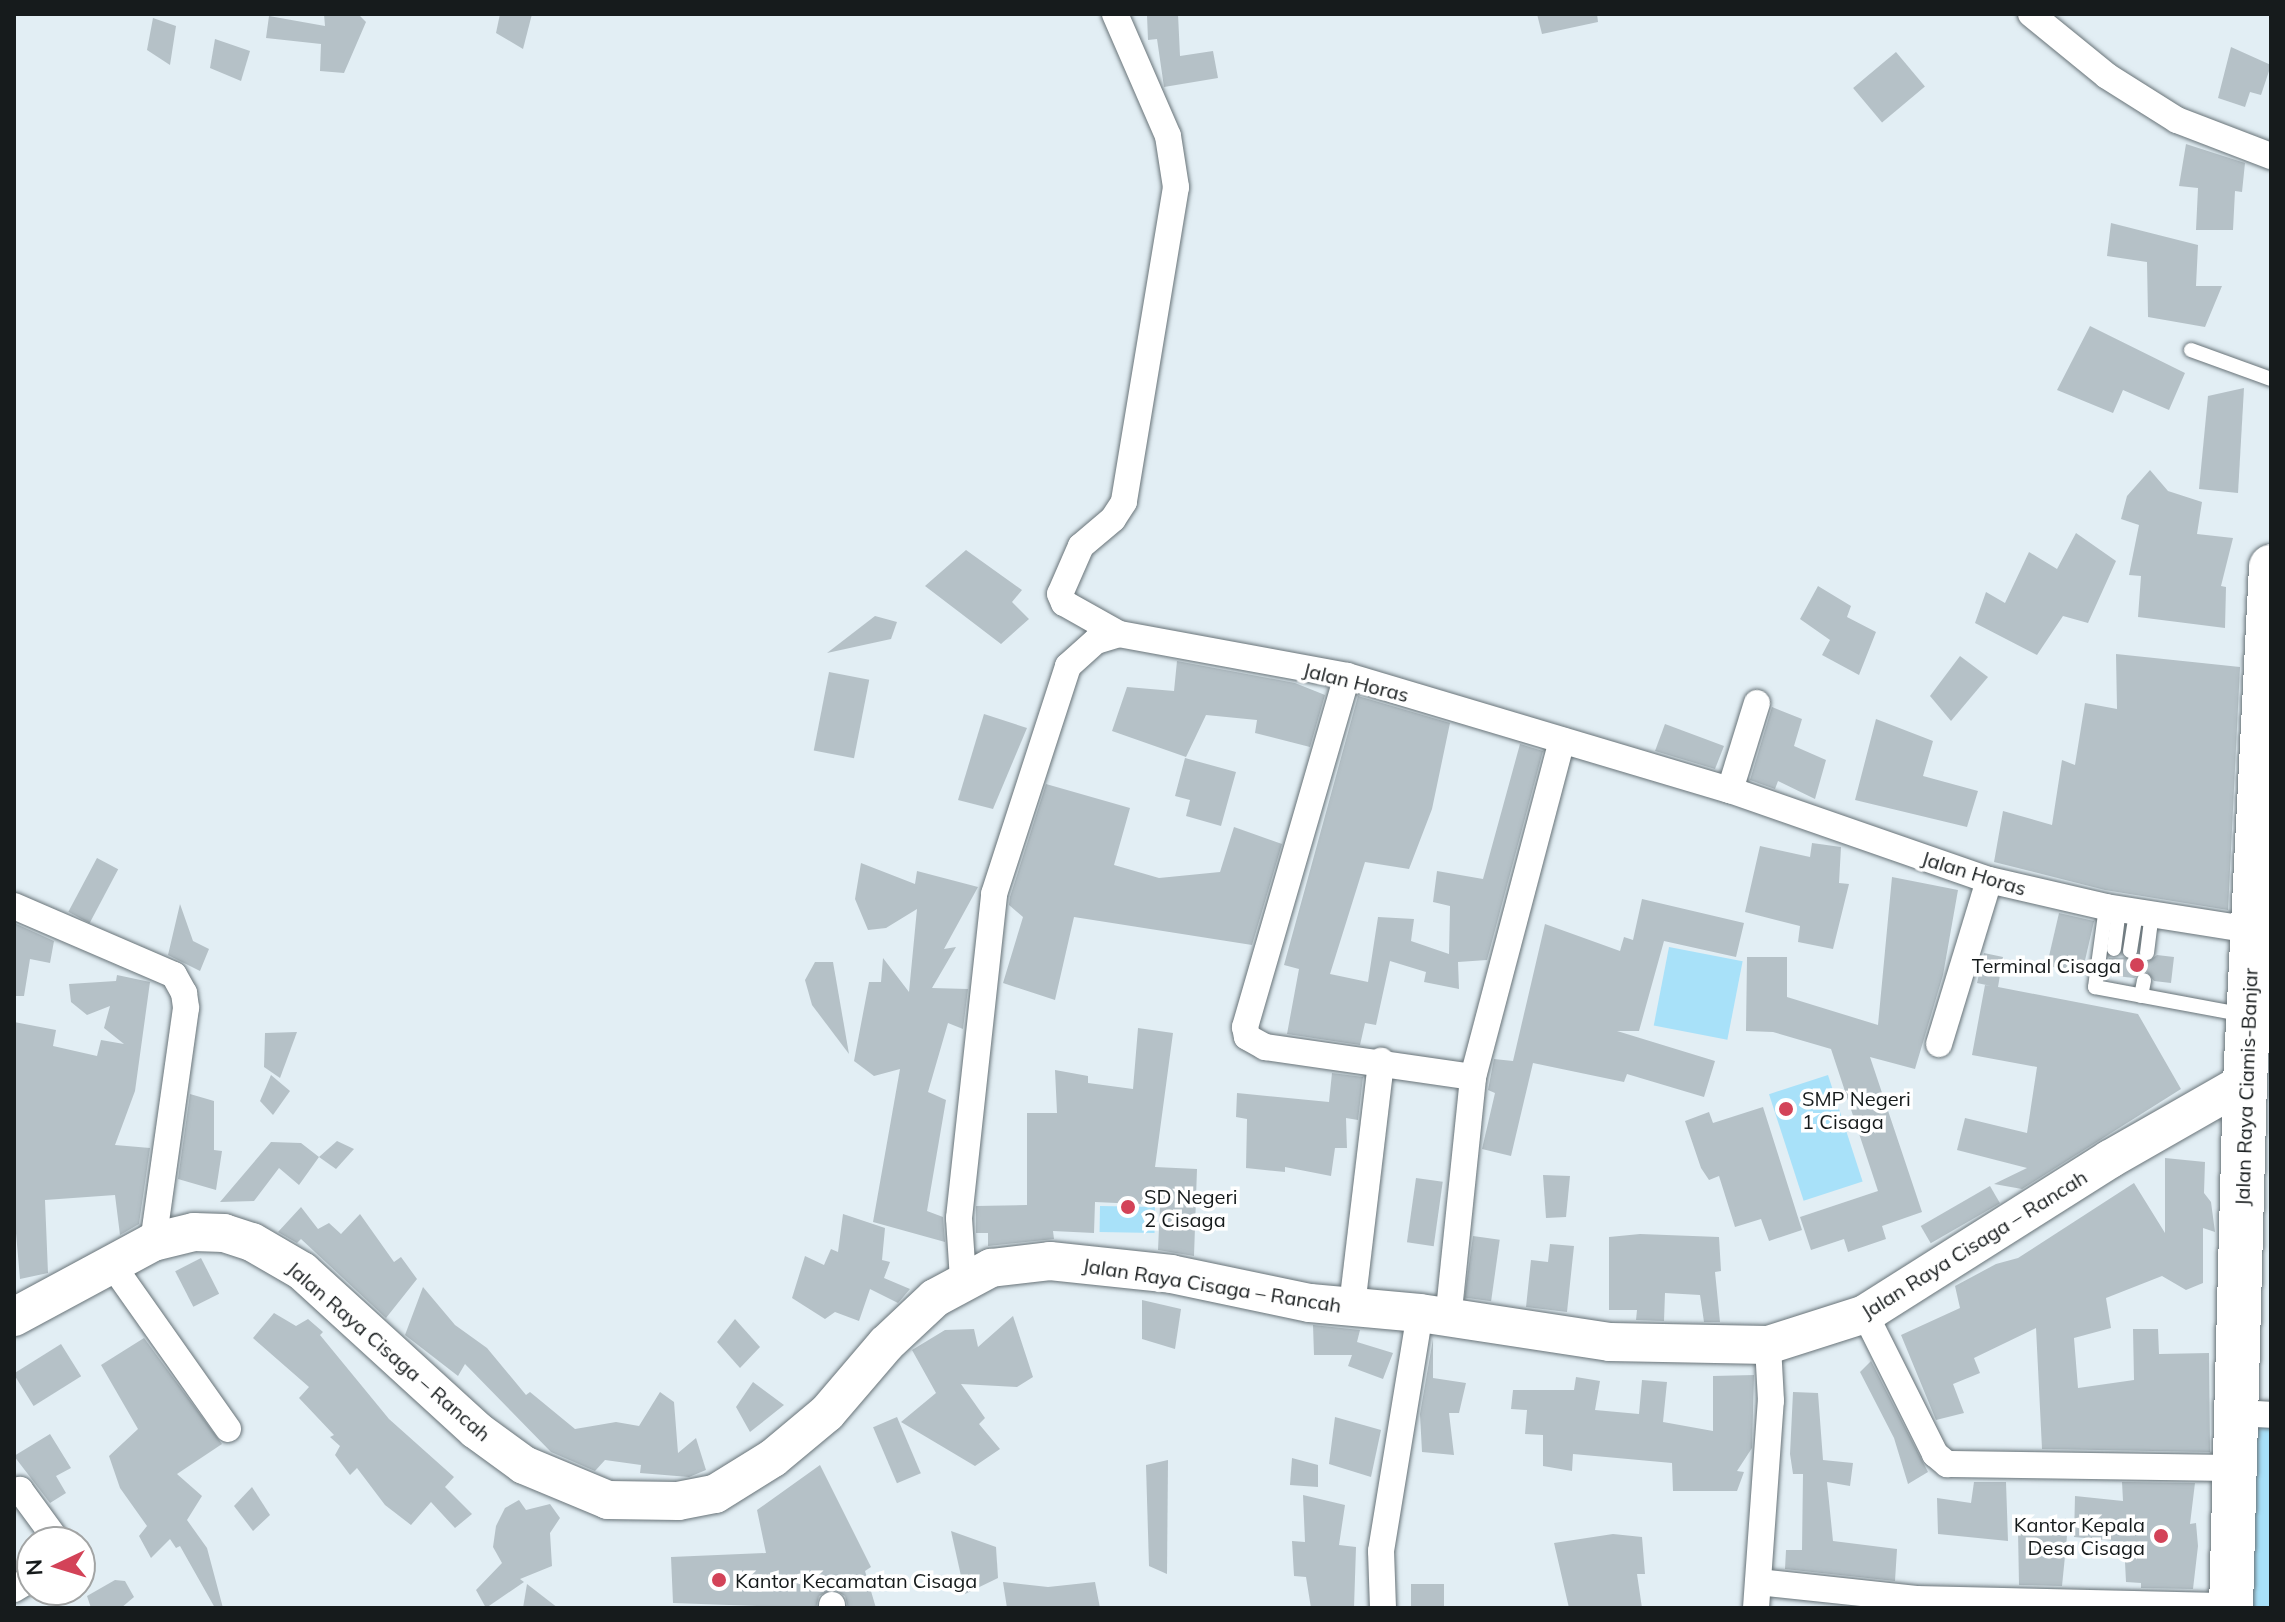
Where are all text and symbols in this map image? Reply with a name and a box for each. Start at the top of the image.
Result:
street label: Jalan Horas [1301,657,1411,707]
street label: Jalan Horas [1919,846,2029,900]
place label: Terminal Cisaga [1972,953,2121,977]
marker: Terminal Cisaga [2128,956,2146,974]
street label: Jalan Raya Ciamis-Banjar [2230,968,2262,1206]
place label: SMP Negeri 1 Cisaga [1802,1086,1911,1133]
marker: SMP Negeri 1 Cisaga [1777,1100,1795,1118]
street label: Jalan Raya Cisaga – Rancah [1857,1164,2091,1324]
place label: SD Negeri 2 Cisaga [1144,1184,1237,1231]
marker: SD Negeri 2 Cisaga [1119,1198,1137,1216]
street label: Jalan Raya Cisaga – Rancah [1081,1253,1343,1317]
street label: Jalan Raya Cisaga – Rancah [282,1256,496,1446]
place label: Kantor Kepala Desa Cisaga [2014,1512,2145,1559]
north arrow [16,1526,96,1606]
marker: Kantor Kepala Desa Cisaga [2152,1527,2170,1545]
text: N [20,1558,49,1577]
place label: Kantor Kecamatan Cisaga [735,1568,977,1592]
marker: Kantor Kecamatan Cisaga [710,1571,728,1589]

